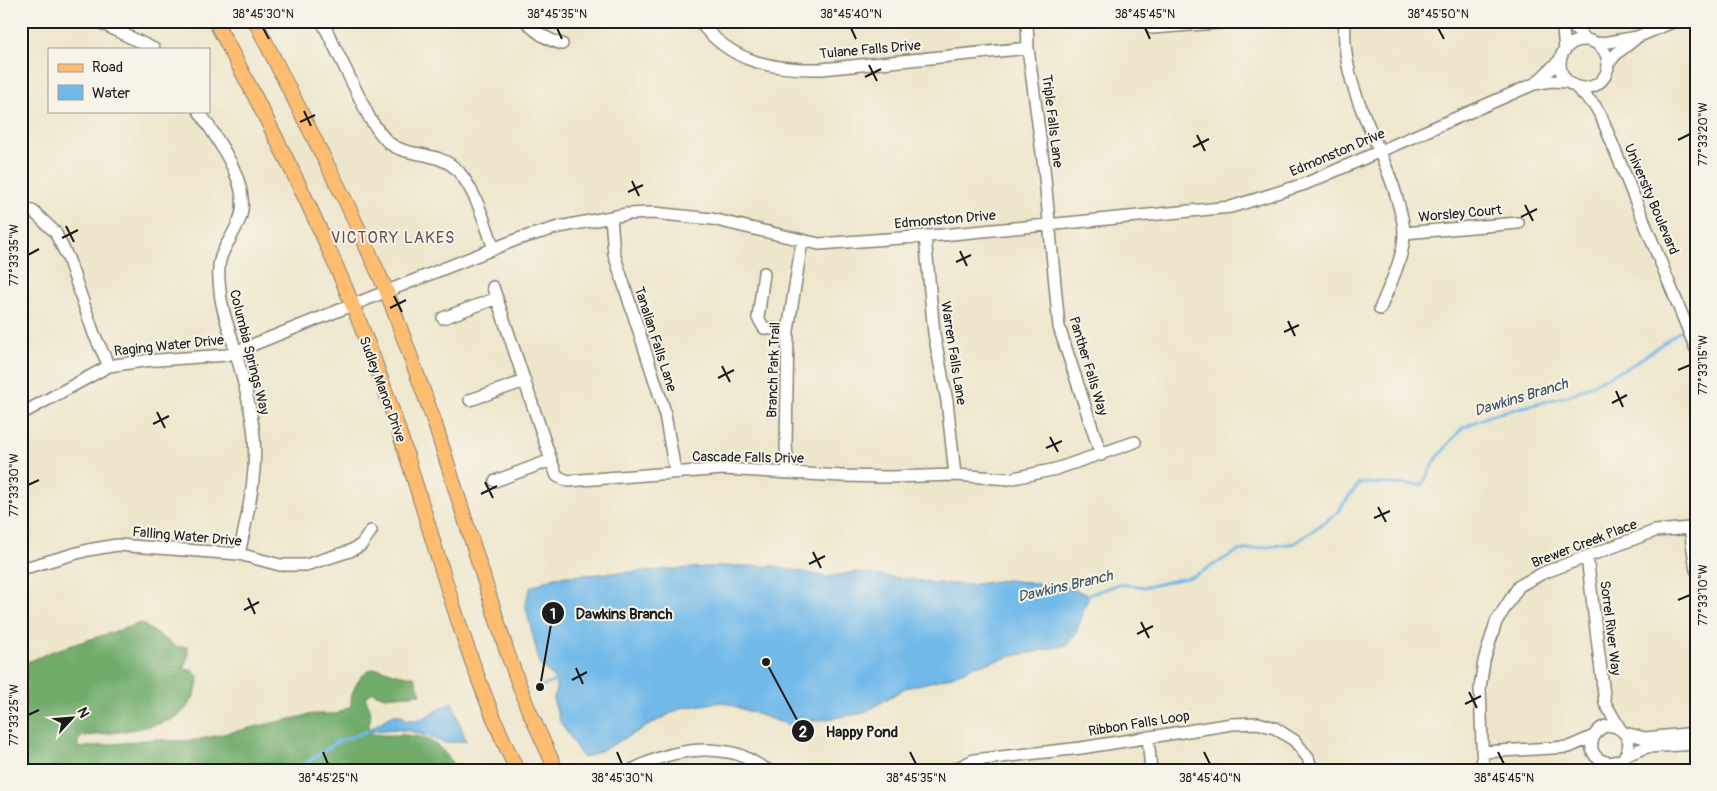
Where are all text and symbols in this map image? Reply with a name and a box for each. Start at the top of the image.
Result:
text: 38°45'30"N [232,7,294,22]
text: 38°45'35"N [527,7,587,22]
text: 38°45'40"N [820,7,882,22]
text: 38°45'45"N [1115,7,1175,22]
text: 38°45'50"N [1407,7,1469,22]
street label: Tulane Falls Drive [819,37,921,62]
legend [48,48,210,112]
text: Road [92,58,123,77]
street label: Triple Falls Lane [1038,74,1067,169]
text: Water [92,84,131,103]
text: 77°33'20"W [1696,102,1711,166]
street label: Edmonston Drive [1287,125,1387,180]
street label: University Boulevard [1621,141,1683,257]
street label: Worsley Court [1418,201,1503,226]
street label: Edmonston Drive [894,207,997,232]
text: 77°33'35"W [7,224,22,286]
district label: VICTORY LAKES [331,228,455,248]
street label: Tanalian Falls Lane [631,285,681,394]
street label: Columbia Springs Way [226,288,273,416]
street label: Warren Falls Lane [937,300,970,406]
street label: Panther Falls Way [1065,315,1112,418]
street label: Branch Park Trail [763,322,784,418]
street label: Raging Water Drive [113,331,225,360]
street label: Sudley Manor Drive [356,334,410,444]
text: 77°33'15"W [1696,335,1711,395]
water label: Dawkins Branch [1472,374,1571,421]
street label: Cascade Falls Drive [692,448,804,467]
text: 77°33'30"W [7,453,22,517]
street label: Brewer Creek Place [1529,516,1639,571]
street label: Falling Water Drive [132,523,242,550]
text: 77°33'10"W [1696,564,1711,626]
water label: Dawkins Branch [1016,566,1115,607]
street label: Sorrel River Way [1596,580,1625,676]
callout: Dawkins Branch [540,598,682,628]
text: 1 [550,605,556,624]
text: Dawkins Branch [576,605,672,624]
text: 77°33'25"W [7,684,22,746]
north arrow [48,694,98,744]
text: N [74,705,93,721]
street label: Ribbon Falls Loop [1087,707,1191,740]
callout: Happy Pond [791,716,908,746]
text: 2 [799,723,807,742]
text: Happy Pond [826,723,898,742]
text: 38°45'25"N [298,771,358,786]
text: 38°45'30"N [591,771,653,786]
text: 38°45'35"N [886,771,946,786]
text: 38°45'40"N [1179,771,1241,786]
text: 38°45'45"N [1474,771,1534,786]

